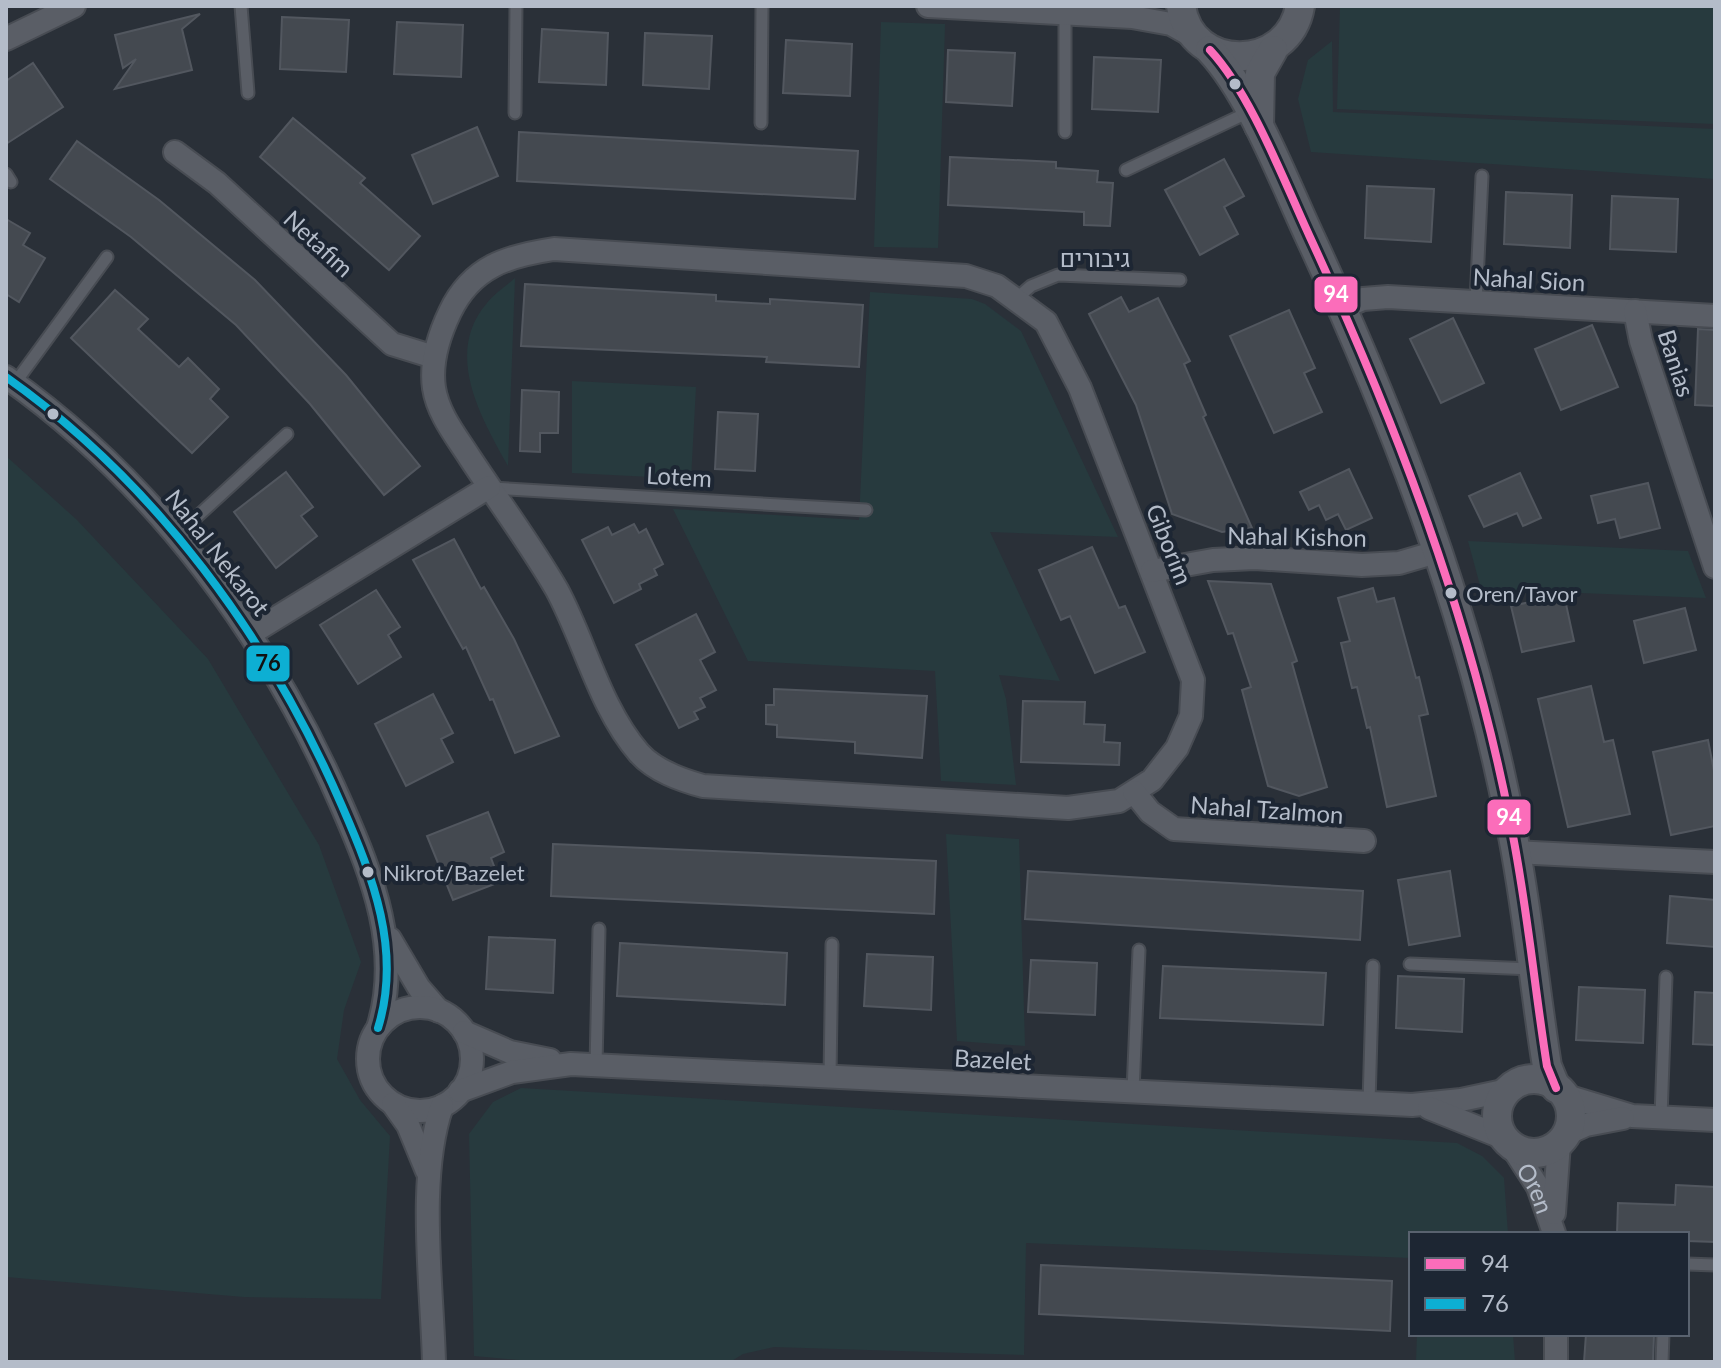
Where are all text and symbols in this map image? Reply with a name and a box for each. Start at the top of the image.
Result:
unlabelled marker [1227,76,1243,92]
street label: Netafim [278,204,360,282]
street label: גיבורים [1060,243,1130,272]
street label: Nahal Sion [1472,262,1586,296]
line badge: 94 [1313,275,1359,314]
text: 94 [1323,280,1349,307]
street label: Banias [1653,326,1701,400]
unlabelled marker [45,406,61,422]
street label: Lotem [645,460,713,492]
street label: Nahal Nekarot [160,483,276,621]
street label: Giborim [1141,499,1199,589]
street label: Nahal Kishon [1227,520,1367,552]
place label: Oren/Tavor [1466,580,1578,607]
marker: Oren/Tavor [1443,585,1459,601]
line badge: 76 [245,644,291,683]
text: 76 [255,649,281,676]
street label: Nahal Tzalmon [1190,789,1344,829]
line badge: 94 [1486,798,1532,836]
text: 94 [1496,803,1522,830]
place label: Nikrot/Bazelet [383,859,525,886]
marker: Nikrot/Bazelet [360,864,376,880]
street label: Bazelet [954,1042,1033,1076]
street label: Oren [1511,1157,1560,1217]
legend [1409,1232,1689,1336]
text: 94 [1481,1248,1509,1277]
text: 76 [1481,1288,1509,1317]

